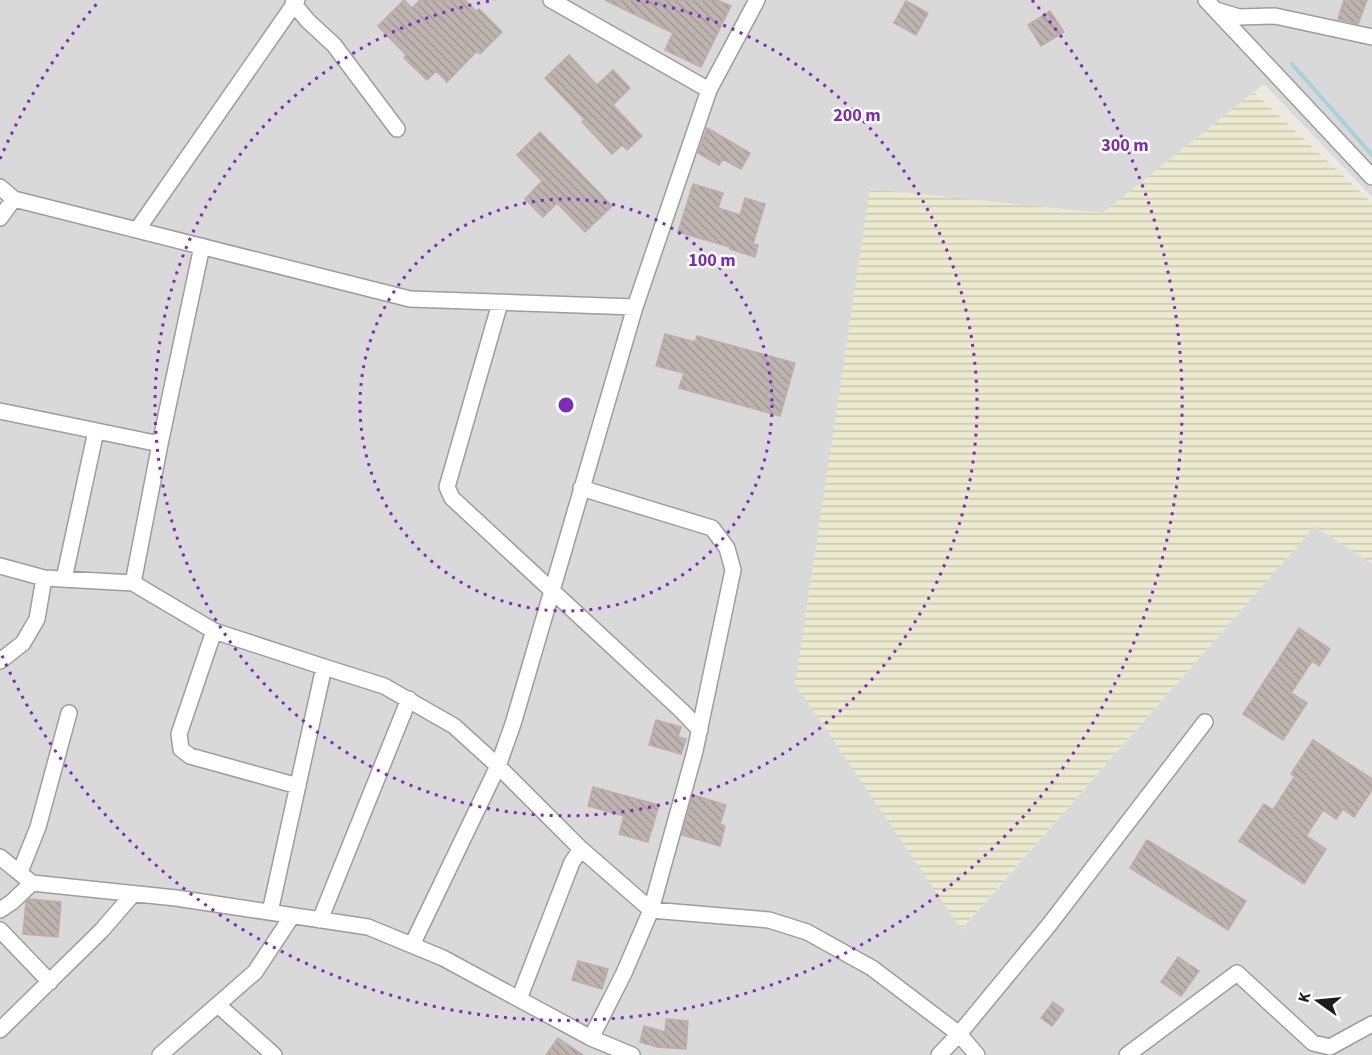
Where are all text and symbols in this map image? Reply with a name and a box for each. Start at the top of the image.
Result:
text: 200 m [833,103,881,128]
text: 300 m [1101,133,1149,158]
text: 100 m [688,248,736,273]
centre of rings [556,395,576,415]
north arrow [1288,971,1348,1031]
text: K [1293,990,1316,1005]

